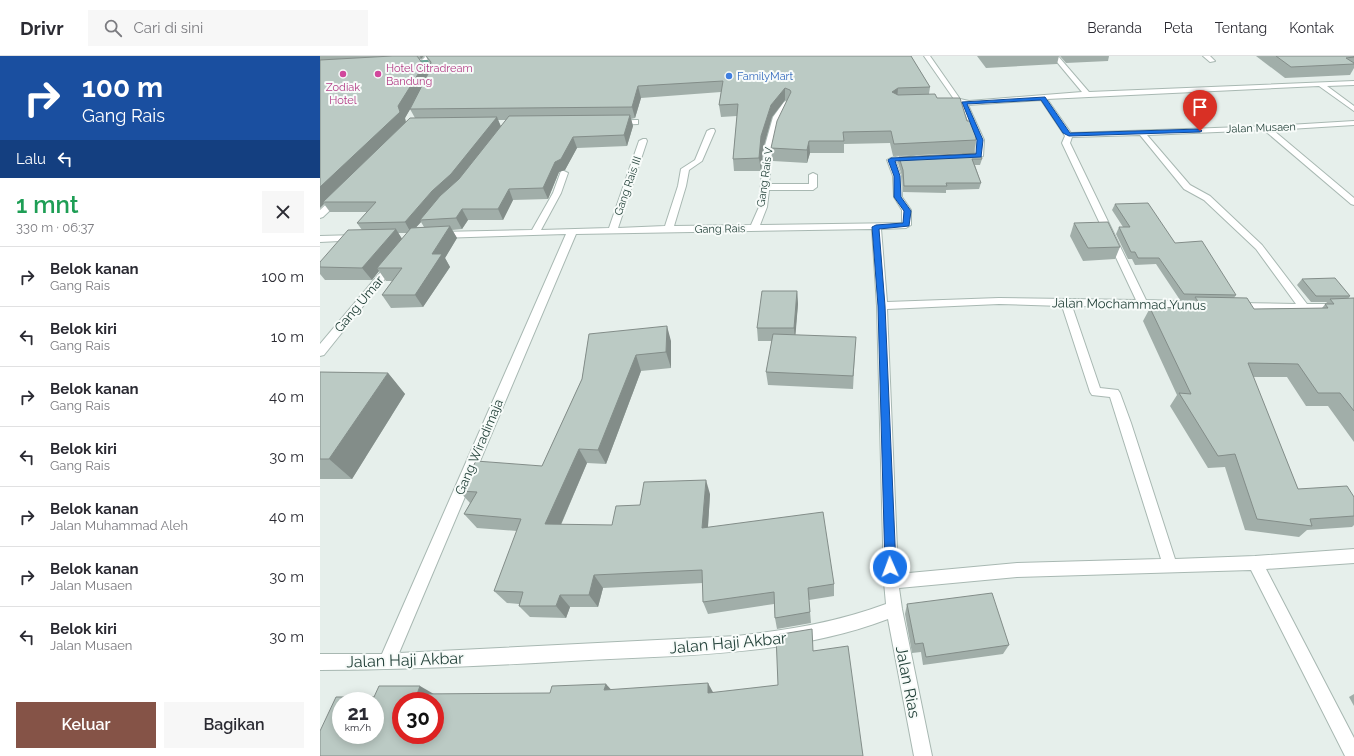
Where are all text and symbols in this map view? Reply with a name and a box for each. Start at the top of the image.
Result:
search box [88,10,368,46]
text: Drivr [20,17,64,39]
icon: search [102,17,124,39]
text: Cari di sini [134,19,203,37]
text: Beranda [1087,20,1142,36]
text: Peta [1164,20,1193,36]
text: Tentang [1215,20,1267,36]
text: Kontak [1289,20,1334,36]
place label: Hotel Citradream Bandung [386,62,473,88]
marker: Zodiak Hotel [338,69,348,79]
marker: Hotel Citradream Bandung [373,69,383,79]
place label: FamilyMart [737,70,793,83]
text: 100 m [82,71,163,104]
marker: FamilyMart [724,71,734,81]
icon: right [16,72,68,124]
place label: Zodiak Hotel [326,81,360,107]
pin [1183,90,1217,131]
icon: arrive [1189,96,1211,118]
text: Gang Rais [82,105,165,126]
street label: Jalan Musaen [1226,120,1296,136]
street label: Gang Rais V [754,146,776,208]
icon: left [54,148,76,170]
text: Lalu [16,150,46,168]
street label: Gang Rais III [612,155,644,217]
text: 1 mnt [16,190,79,219]
button: close [262,191,304,233]
text: 330 m · 06:37 [16,220,94,235]
street label: Gang Rais [695,222,745,236]
text: Belok kanan [50,260,139,278]
icon: right [16,266,38,288]
text: 100 m [262,268,304,286]
street label: Gang Umar [331,273,387,335]
text: Gang Rais [50,278,110,293]
street label: Jalan Mochammad Yunus [1052,295,1206,313]
text: Belok kiri [50,320,117,338]
icon: left [16,326,38,348]
text: 10 m [271,328,304,346]
text: Gang Rais [50,338,110,353]
text: Belok kanan [50,380,139,398]
icon: right [16,386,38,408]
text: 40 m [269,388,304,406]
street label: Gang Wiradimaja [452,397,506,497]
text: Gang Rais [50,398,110,413]
text: Belok kiri [50,440,117,458]
icon: left [16,446,38,468]
text: 30 m [269,448,304,466]
text: Gang Rais [50,458,110,473]
text: Belok kanan [50,500,139,518]
icon: right [16,506,38,528]
text: 40 m [269,508,304,526]
text: Jalan Muhammad Aleh [50,518,188,533]
position arrow [869,546,911,588]
text: Belok kanan [50,560,139,578]
icon: right [16,566,38,588]
text: 30 m [269,568,304,586]
text: Jalan Musaen [50,578,132,593]
text: Belok kiri [50,620,117,638]
icon: left [16,626,38,648]
text: 30 m [269,628,304,646]
street label: Jalan Haji Akbar [669,628,788,658]
text: Jalan Musaen [50,638,132,653]
street label: Jalan Rias [892,644,924,720]
street label: Jalan Haji Akbar [346,648,464,672]
speed limit sign: 30 [392,692,444,744]
text: 21 [347,701,369,725]
button: Keluar [16,702,156,748]
button: Bagikan [164,702,304,748]
text: km/h [345,722,371,733]

